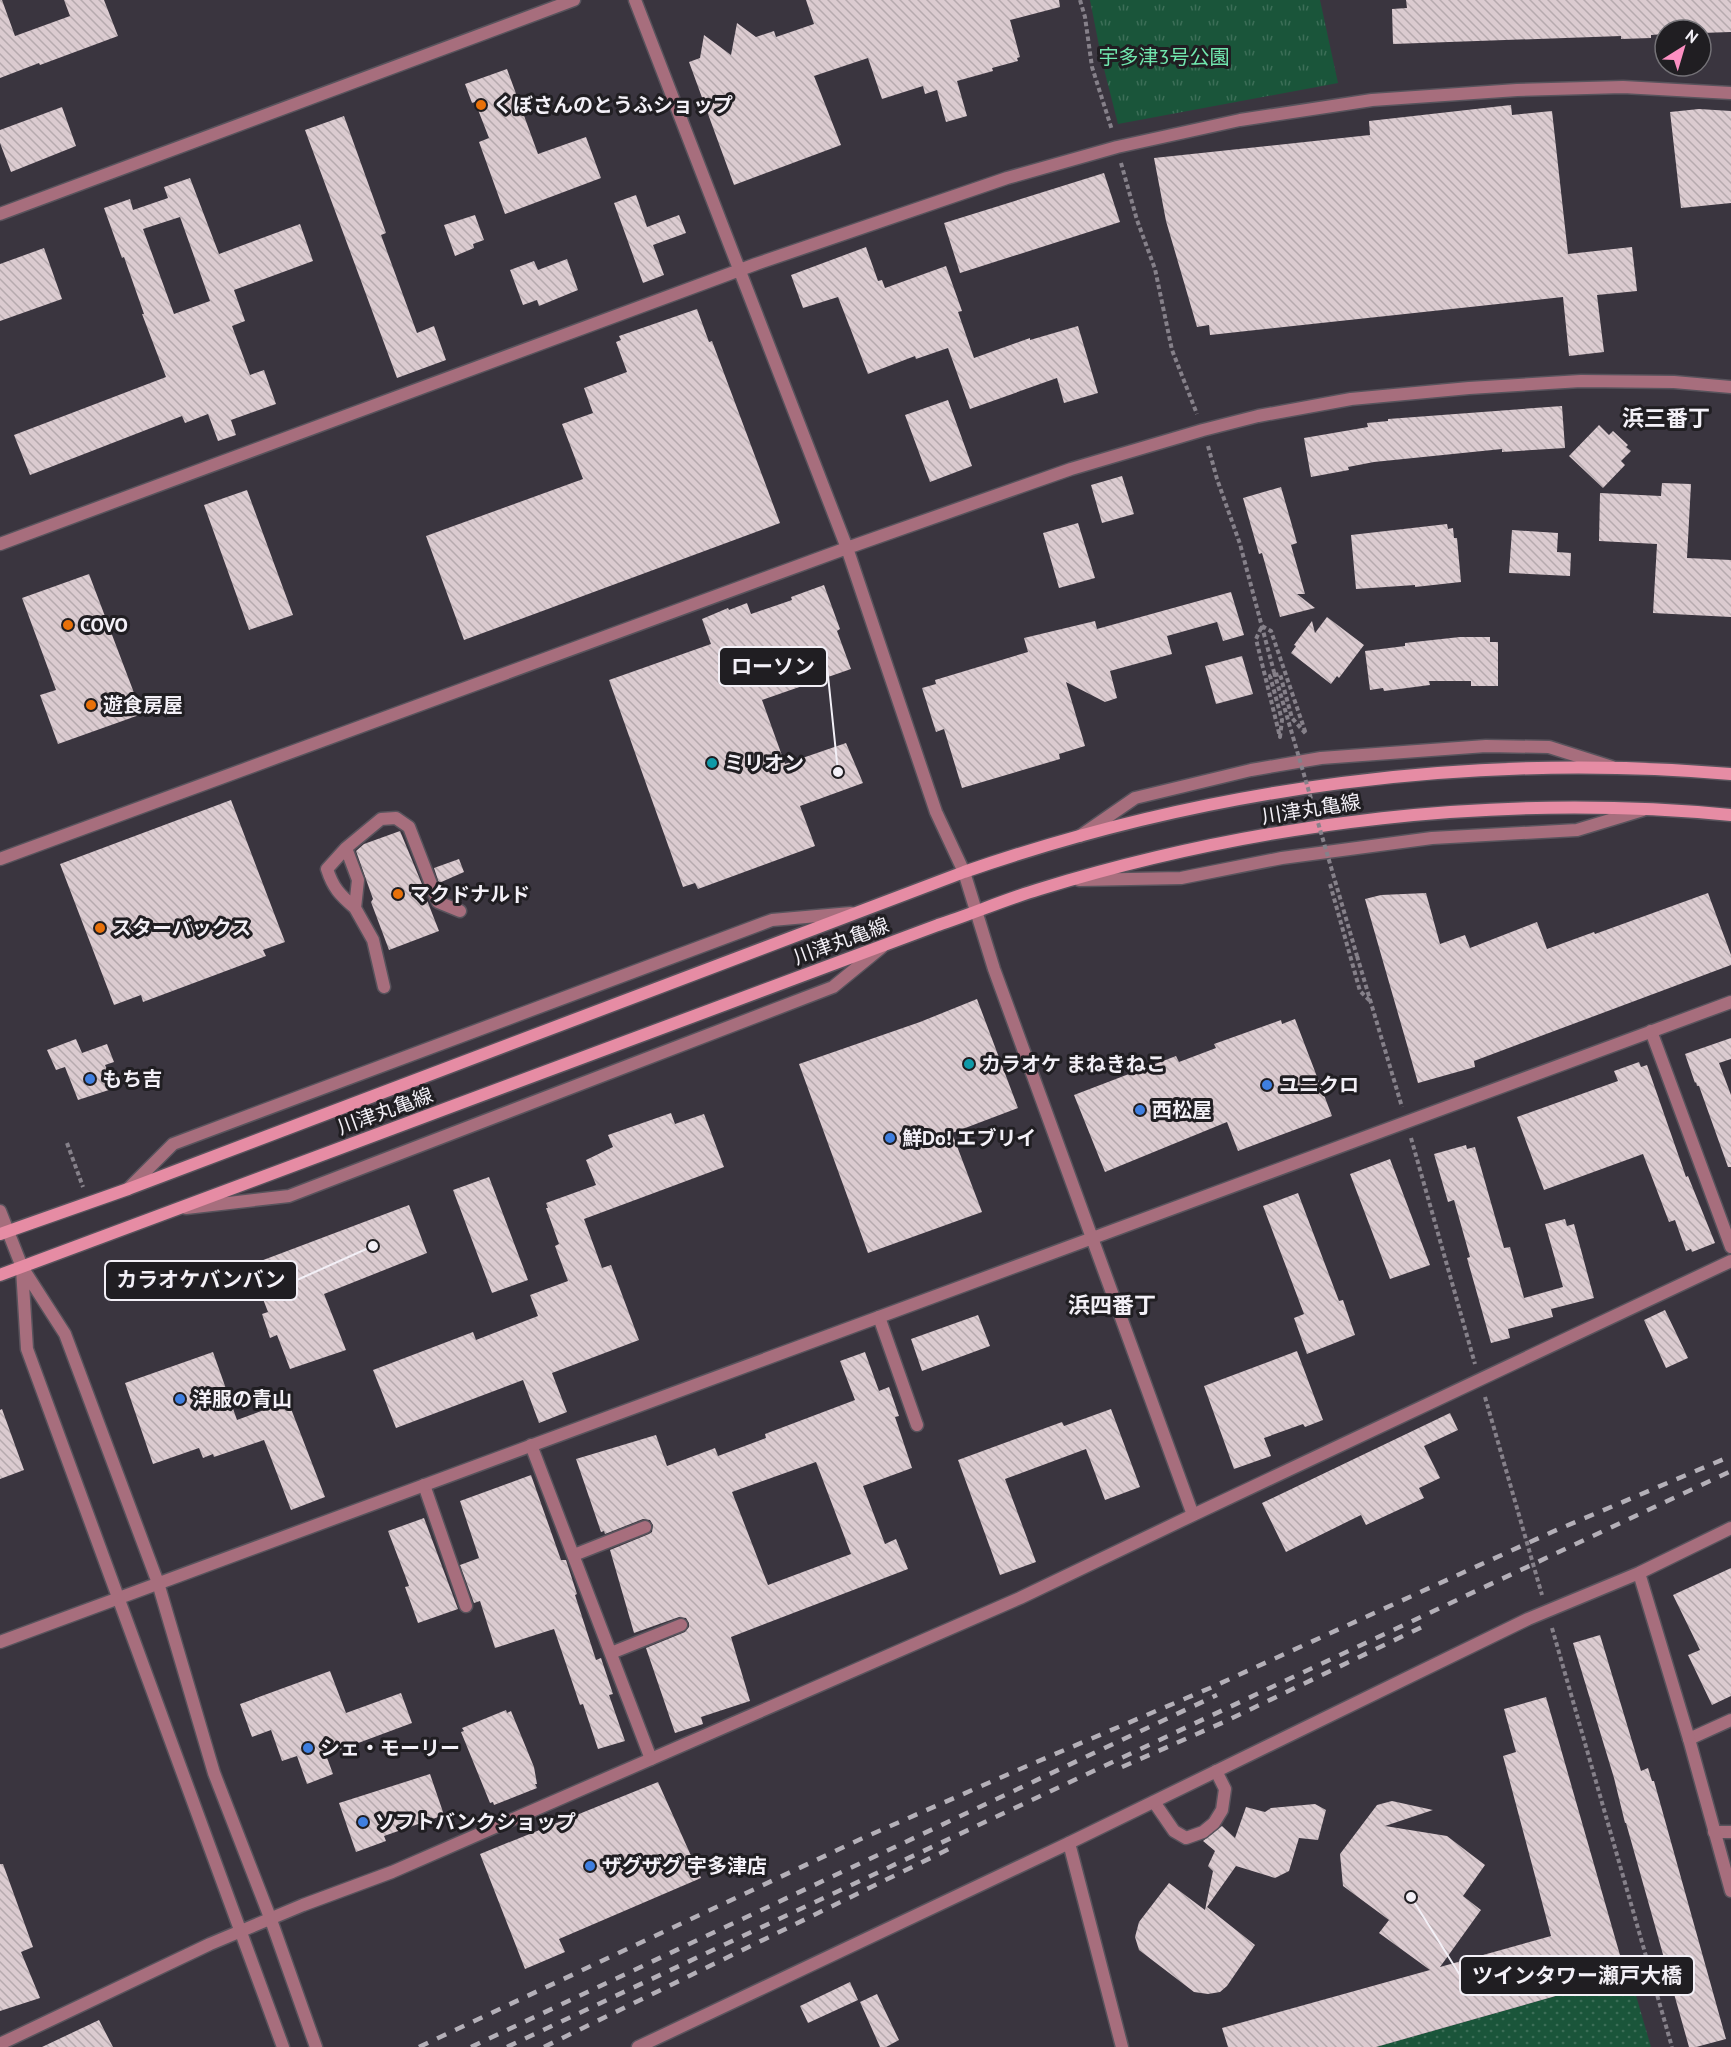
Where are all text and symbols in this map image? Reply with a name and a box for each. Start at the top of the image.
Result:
north arrow [1653,18,1713,78]
text: N [1682,25,1702,47]
park label: 宇多津3号公園 [1099,44,1229,70]
place label: くぼさんのとうふショップ [493,92,733,118]
marker: くぼさんのとうふショップ [474,98,488,112]
district label: 浜三番丁 [1622,404,1710,432]
place label: COVO [80,612,128,638]
marker: COVO [61,618,75,632]
callout: ローソン [719,647,827,686]
text: ローソン [731,653,815,680]
place label: 遊食房屋 [103,692,183,718]
marker: 遊食房屋 [84,698,98,712]
place label: ミリオン [724,750,804,776]
marker: ミリオン [705,756,719,770]
street label: 川津丸亀線 [1260,788,1362,830]
place label: マクドナルド [410,881,530,907]
marker: マクドナルド [391,887,405,901]
street label: 川津丸亀線 [790,912,892,970]
place label: スターバックス [112,915,251,941]
marker: スターバックス [93,921,107,935]
place label: カラオケ まねきねこ [981,1051,1166,1077]
marker: カラオケ まねきねこ [962,1057,976,1071]
place label: もち吉 [102,1066,162,1092]
marker: もち吉 [83,1072,97,1086]
place label: ユニクロ [1279,1072,1359,1098]
marker: ユニクロ [1260,1078,1274,1092]
street label: 川津丸亀線 [334,1082,436,1140]
place label: 西松屋 [1152,1097,1212,1123]
marker: 西松屋 [1133,1103,1147,1117]
place label: 鮮Do! エブリイ [902,1125,1037,1151]
marker: 鮮Do! エブリイ [883,1131,897,1145]
callout: カラオケバンバン [105,1261,297,1300]
text: カラオケバンバン [116,1266,286,1293]
district label: 浜四番丁 [1068,1291,1156,1319]
place label: 洋服の青山 [192,1386,292,1412]
marker: 洋服の青山 [173,1392,187,1406]
place label: シェ・モーリー [320,1735,460,1761]
marker: シェ・モーリー [301,1741,315,1755]
place label: ソフトバンクショップ [375,1809,576,1835]
marker: ソフトバンクショップ [356,1815,370,1829]
place label: ザグザグ 宇多津店 [602,1853,767,1879]
marker: ザグザグ 宇多津店 [583,1859,597,1873]
callout: ツインタワー瀬戸大橋 [1460,1956,1694,1995]
text: ツインタワー瀬戸大橋 [1472,1962,1682,1989]

